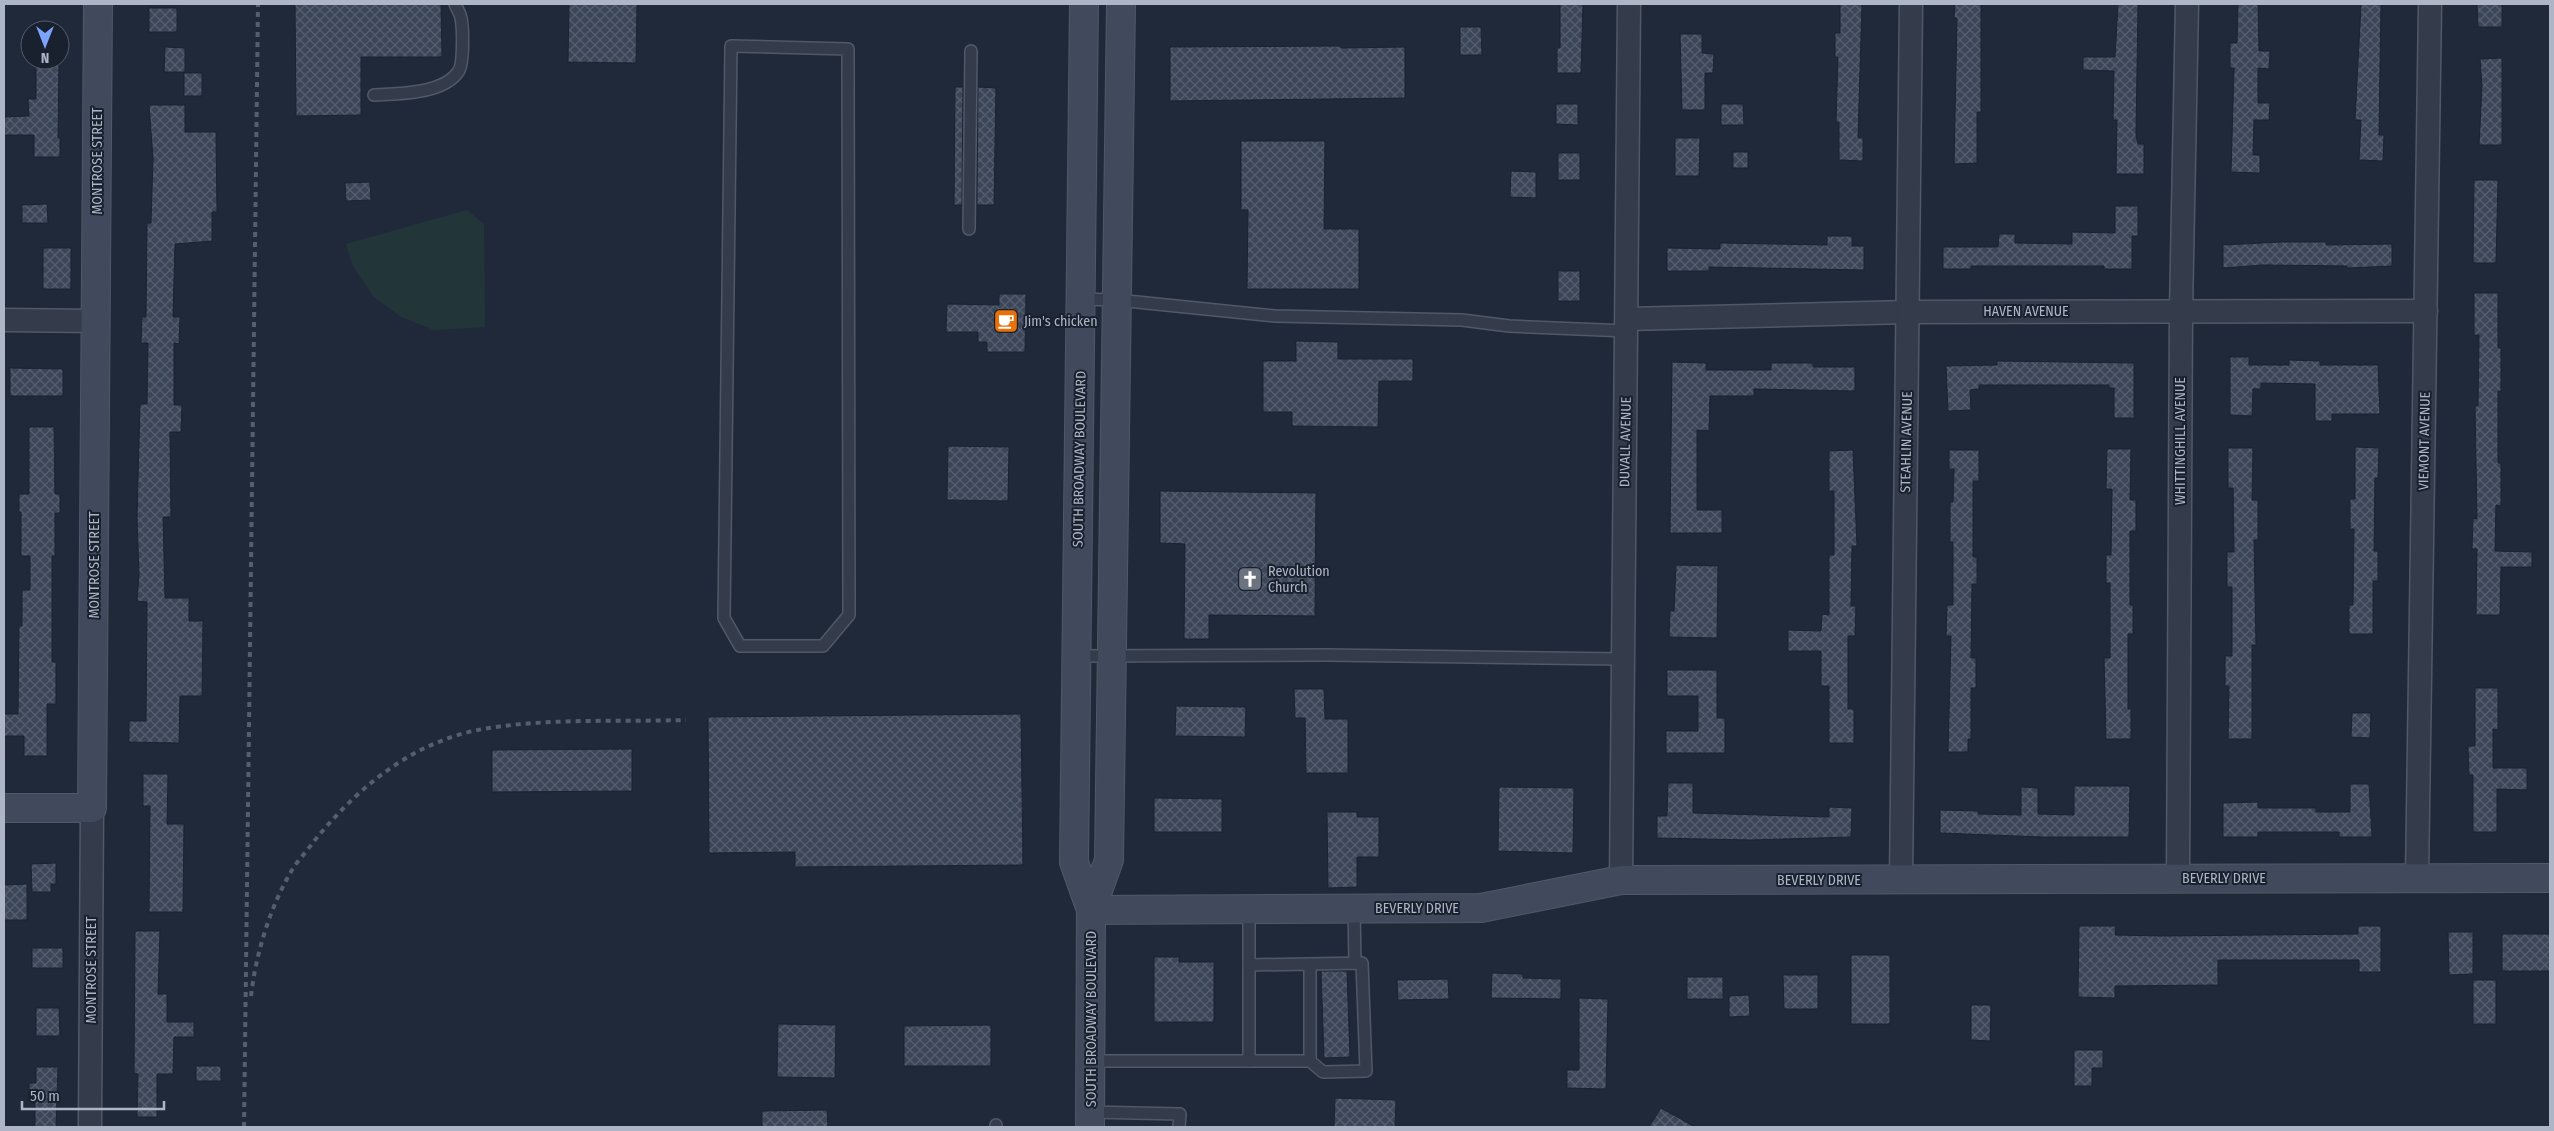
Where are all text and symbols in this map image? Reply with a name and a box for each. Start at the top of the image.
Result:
north arrow [20,20,70,70]
text: N [41,49,49,66]
street label: MONTROSE STREET [89,107,106,215]
street label: HAVEN AVENUE [1983,303,2069,320]
cafe icon: Jim's chicken [993,308,1019,334]
place label: Jim's chicken [1024,313,1098,330]
street label: SOUTH BROADWAY BOULEVARD [1069,371,1090,547]
street label: WHITTINGHILL AVENUE [2172,377,2189,505]
street label: STEAHLIN AVENUE [1897,391,1916,493]
street label: VIEMONT AVENUE [2415,391,2434,490]
street label: DUVALL AVENUE [1616,396,1635,487]
street label: MONTROSE STREET [86,511,103,619]
place label: Revolution Church [1268,563,1330,596]
church icon: Revolution Church [1237,566,1263,592]
street label: BEVERLY DRIVE [2182,870,2266,887]
street label: BEVERLY DRIVE [1777,872,1861,889]
street label: BEVERLY DRIVE [1375,900,1459,917]
street label: MONTROSE STREET [83,916,100,1024]
street label: SOUTH BROADWAY BOULEVARD [1083,931,1100,1107]
scale bar [22,1078,165,1110]
text: 50 m [30,1087,60,1105]

